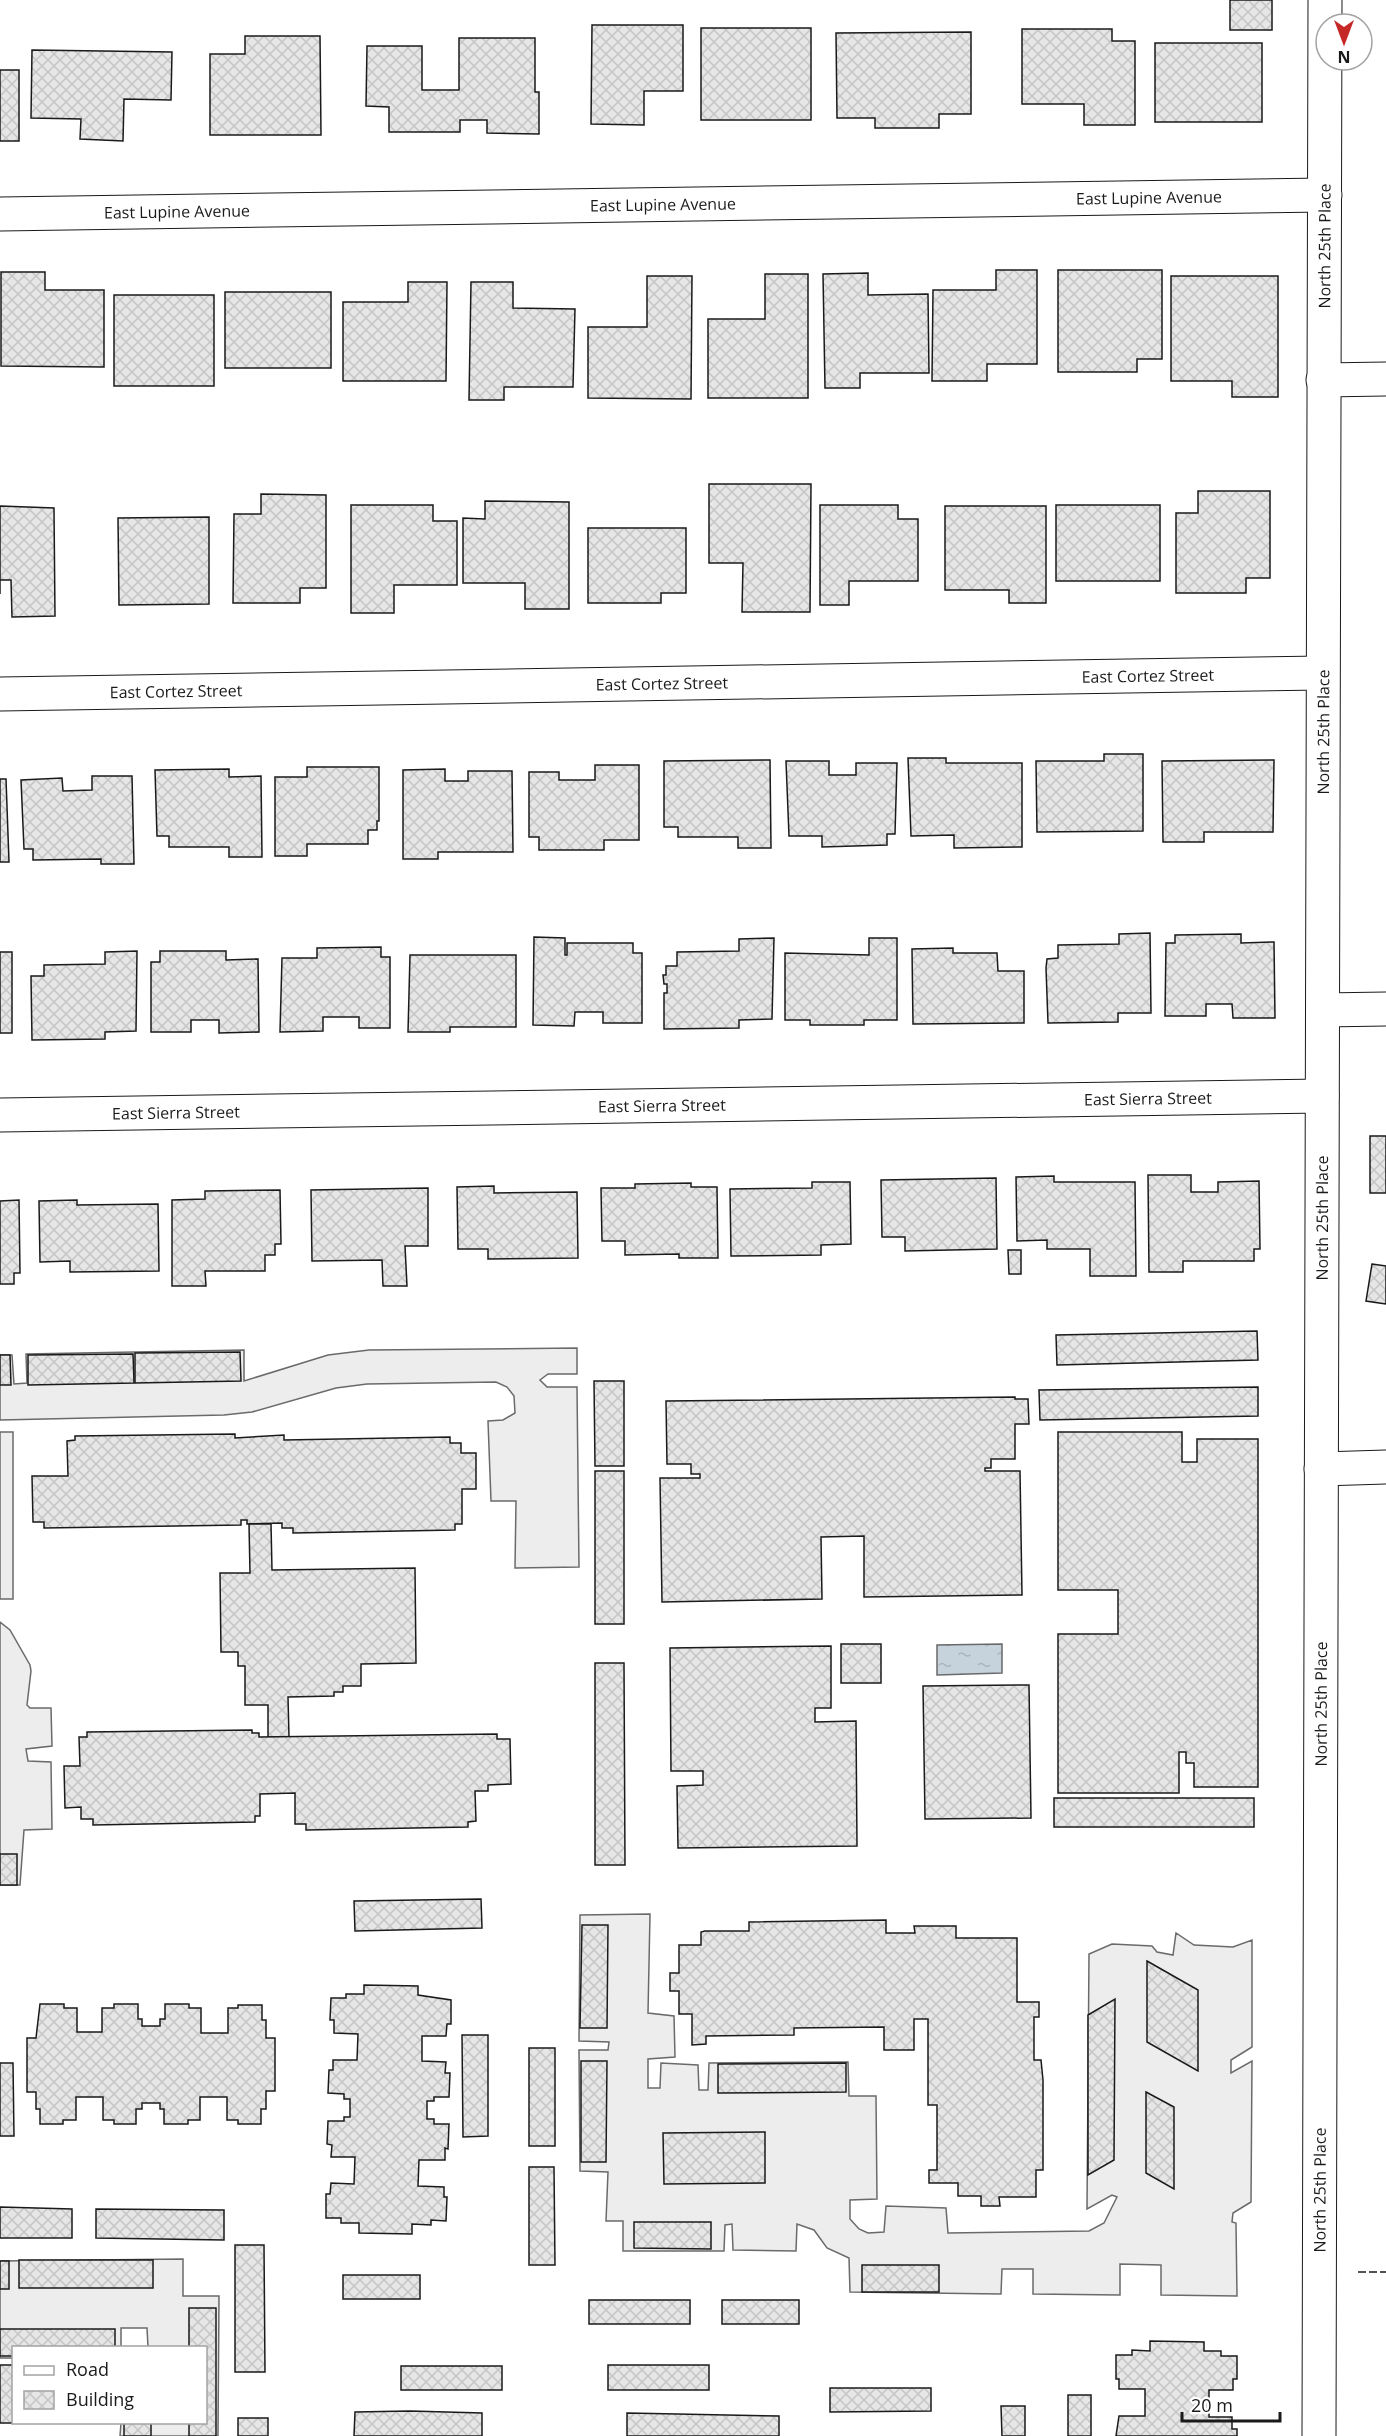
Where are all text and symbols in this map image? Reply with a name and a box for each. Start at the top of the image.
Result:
north arrow [1314,12,1374,72]
text: N [1337,46,1351,68]
street label: North 25th Place [1313,183,1336,309]
street label: East Lupine Avenue [1076,185,1222,210]
street label: East Lupine Avenue [590,192,736,217]
street label: East Lupine Avenue [104,199,250,224]
street label: East Cortez Street [1081,664,1215,688]
street label: North 25th Place [1312,669,1334,795]
street label: East Cortez Street [595,671,729,696]
street label: East Cortez Street [110,679,243,703]
street label: East Sierra Street [1084,1087,1212,1110]
street label: East Sierra Street [598,1094,726,1117]
street label: East Sierra Street [112,1101,240,1124]
street label: North 25th Place [1311,1155,1333,1281]
street label: North 25th Place [1310,1641,1332,1767]
street label: North 25th Place [1308,2127,1331,2253]
legend [12,2346,207,2424]
text: Road [66,2357,109,2381]
scale bar [1182,2385,1280,2423]
text: Building [66,2387,134,2411]
text: 20 m [1191,2393,1233,2417]

